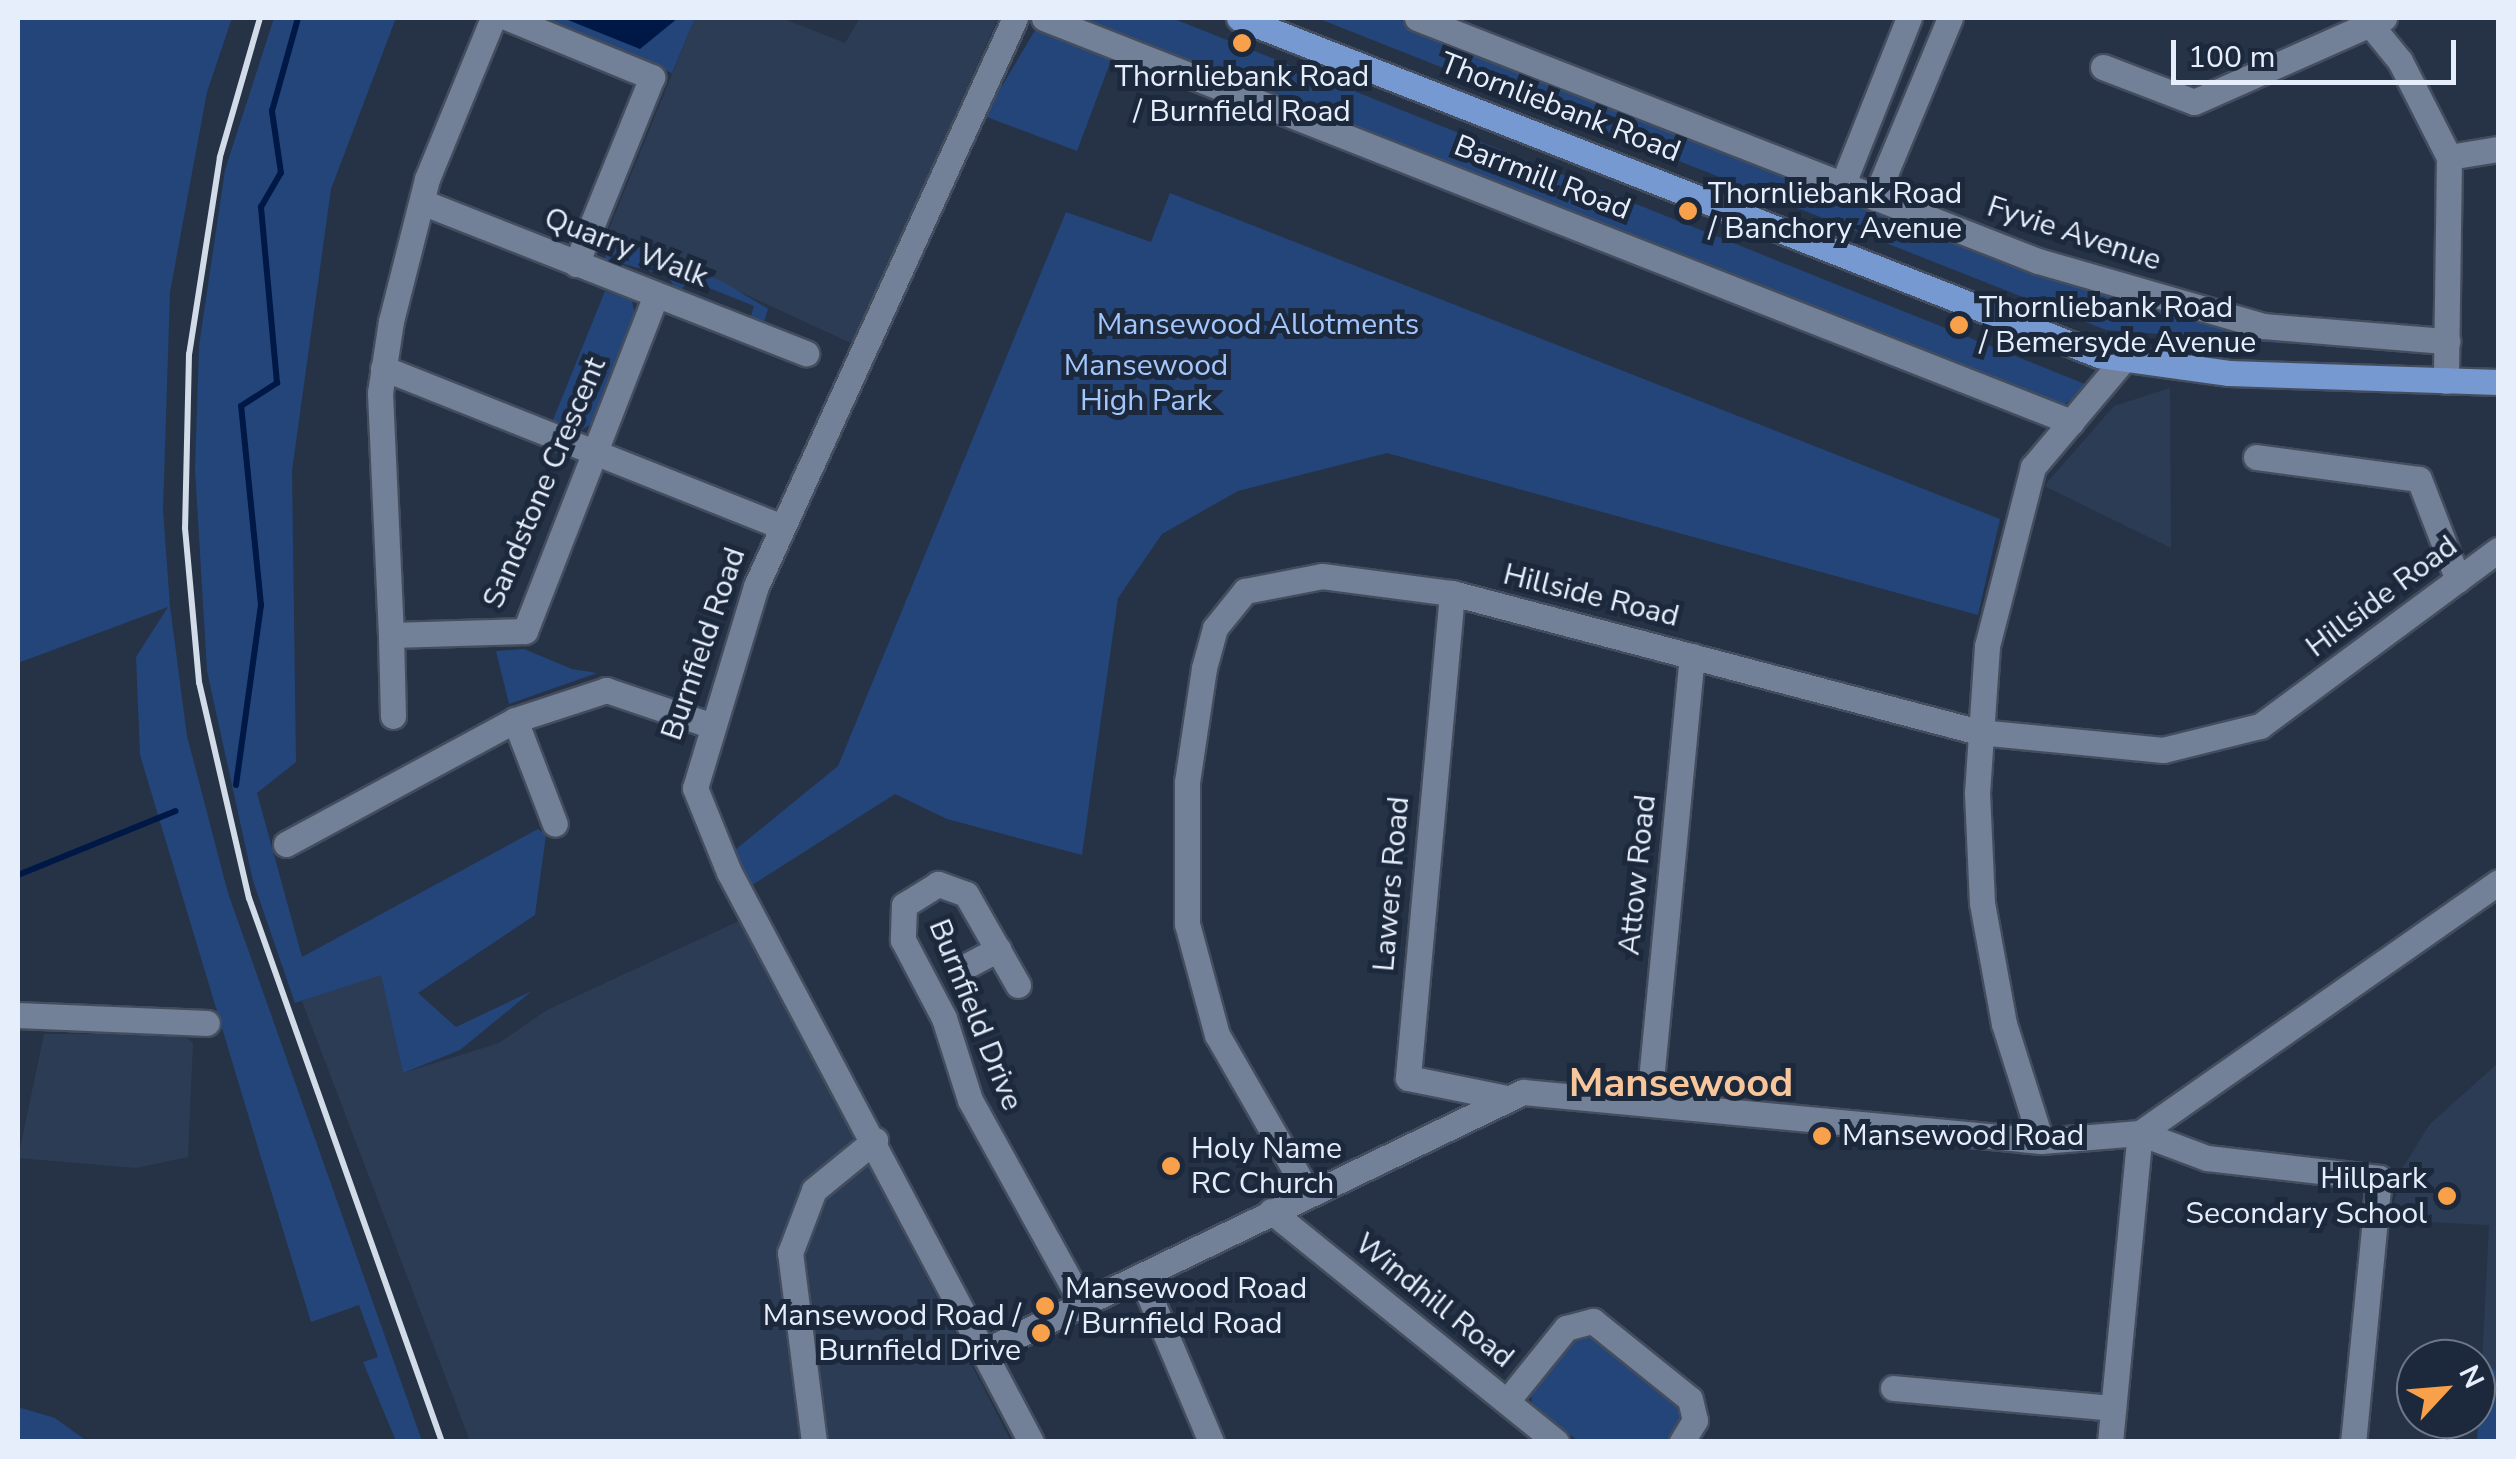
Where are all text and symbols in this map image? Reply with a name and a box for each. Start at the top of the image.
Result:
scale bar [2176,20,2461,82]
marker: Thornliebank Road / Burnfield Road [1231,32,1253,54]
text: 100 m [2188,37,2275,78]
street label: Thornliebank Road [1435,46,1685,170]
place label: Thornliebank Road / Burnfield Road [1115,59,1369,130]
street label: Barrmill Road [1449,128,1635,228]
place label: Thornliebank Road / Banchory Avenue [1708,176,1962,246]
street label: Fyvie Avenue [1983,189,2165,279]
street label: Quarry Walk [539,200,713,296]
marker: Thornliebank Road / Banchory Avenue [1677,200,1699,222]
place label: Thornliebank Road / Bemersyde Avenue [1979,290,2256,360]
park label: Mansewood Allotments [1097,307,1419,343]
marker: Thornliebank Road / Bemersyde Avenue [1948,314,1970,336]
park label: Mansewood High Park [1064,348,1228,418]
street label: Sandstone Crescent [476,352,614,614]
street label: Hillside Road [2299,529,2465,665]
street label: Burnfield Road [654,543,754,745]
street label: Hillside Road [1499,557,1683,635]
street label: Attow Road [1612,793,1664,957]
street label: Lawers Road [1366,795,1418,973]
street label: Burnfield Drive [920,914,1030,1116]
district label: Mansewood [1569,1059,1793,1107]
place label: Mansewood Road [1842,1118,2084,1154]
marker: Mansewood Road [1811,1125,1833,1147]
place label: Holy Name RC Church [1191,1131,1342,1202]
marker: Holy Name RC Church [1160,1155,1182,1177]
place label: Hillpark Secondary School [2186,1161,2427,1232]
marker: Hillpark Secondary School [2436,1185,2458,1207]
street label: Windhill Road [1347,1226,1521,1376]
place label: Mansewood Road / Burnfield Road [1065,1271,1307,1342]
marker: Mansewood Road / Burnfield Road [1034,1295,1056,1317]
place label: Mansewood Road / Burnfield Drive [763,1298,1021,1368]
marker: Mansewood Road / Burnfield Drive [1030,1322,1052,1344]
north arrow [2396,1339,2496,1439]
text: N [2449,1359,2493,1394]

